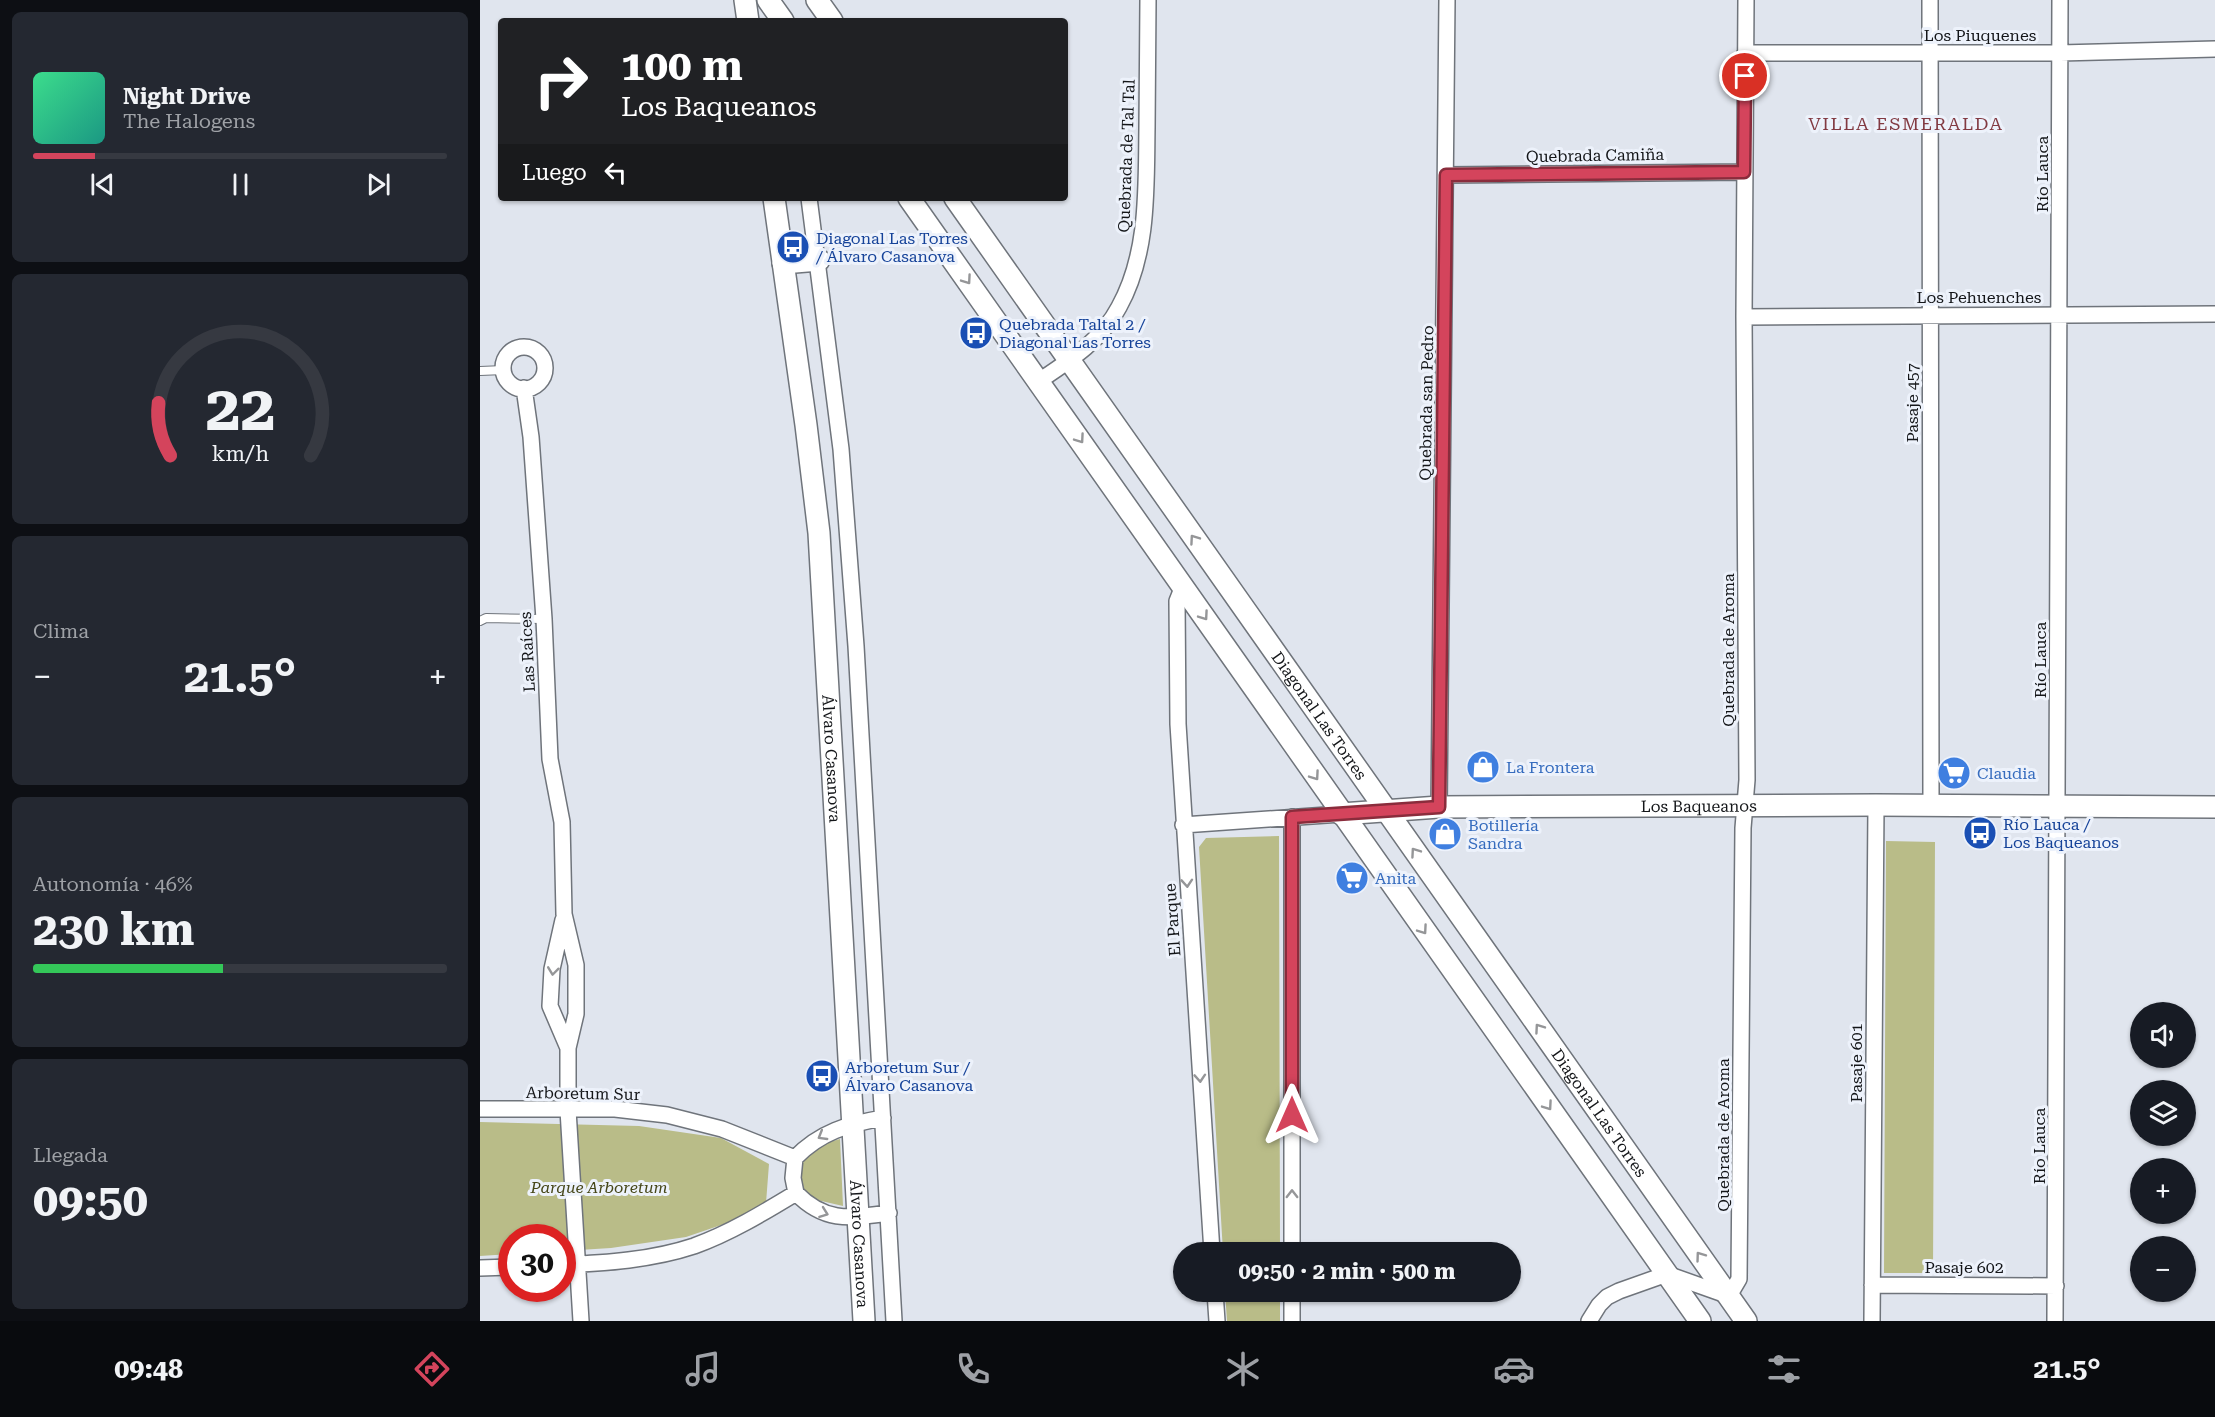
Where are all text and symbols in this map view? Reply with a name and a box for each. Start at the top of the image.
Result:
street label: Los Piuquenes [1924,26,2037,45]
text: 100 m [621,41,743,90]
icon: right [522,42,600,120]
pin [1719,50,1770,101]
icon: arrive [1728,59,1761,92]
street label: Quebrada de Tal Tal [1114,79,1139,233]
text: Night Drive [123,84,251,109]
text: Los Baqueanos [621,91,817,123]
text: The Halogens [123,109,255,133]
district label: VILLA ESMERALDA [1808,113,2004,134]
street label: Río Lauca [2033,135,2052,212]
street label: Quebrada Camiña [1526,145,1665,166]
icon: left [599,156,632,189]
text: Luego [522,160,587,185]
icon: previous [86,168,119,201]
icon: pause [224,168,257,201]
icon: next [362,168,395,201]
bus stop icon: Diagonal Las Torres / Álvaro Casanova [775,229,811,265]
place label: Diagonal Las Torres / Álvaro Casanova [815,229,968,266]
one-way arrow [960,273,971,284]
street label: Los Pehuenches [1917,288,2042,307]
bus stop icon: Quebrada Taltal 2 / Diagonal Las Torres [958,315,994,351]
place label: Quebrada Taltal 2 / Diagonal Las Torres [999,315,1151,352]
street label: Quebrada san Pedro [1416,325,1437,481]
street label: Pasaje 457 [1903,363,1922,443]
text: 22 [205,372,275,445]
one-way arrow [1073,433,1084,444]
text: km/h [211,441,269,466]
one-way arrow [1190,535,1201,546]
street label: Quebrada de Aroma [1719,573,1738,727]
one-way arrow [1197,609,1208,620]
street label: Las Raíces [516,611,539,693]
text: Clima [33,619,89,643]
street label: Río Lauca [2031,621,2050,698]
street label: Diagonal Las Torres [1268,648,1371,784]
text: 21.5° [184,650,296,703]
text: − [33,657,51,696]
text: + [429,657,447,696]
street label: Álvaro Casanova [818,694,845,823]
shop icon: La Frontera [1465,749,1501,785]
supermarket icon: Claudia [1936,755,1972,791]
place label: La Frontera [1506,758,1595,777]
place label: Claudia [1977,764,2036,783]
one-way arrow [1308,769,1319,780]
street label: Los Baqueanos [1641,797,1757,816]
bus stop icon: Río Lauca / Los Baqueanos [1962,815,1998,851]
place label: Río Lauca / Los Baqueanos [2003,815,2119,852]
shop icon: Botillería Sandra [1427,816,1463,852]
place label: Botillería Sandra [1468,816,1539,853]
one-way arrow [1411,847,1422,858]
supermarket icon: Anita [1334,860,1370,896]
place label: Anita [1375,869,1416,888]
text: Autonomía · 46% [33,872,193,896]
one-way arrow [1181,879,1194,888]
street label: El Parque [1160,883,1185,957]
text: 230 km [33,903,194,956]
one-way arrow [1416,923,1427,934]
one-way arrow [547,967,560,976]
map controls [2130,1002,2196,1302]
button: sound [2130,1002,2196,1068]
street label: Pasaje 601 [1847,1023,1866,1103]
one-way arrow [1535,1024,1546,1035]
street label: Diagonal Las Torres [1547,1045,1651,1181]
bus stop icon: Arboretum Sur / Álvaro Casanova [804,1058,840,1094]
place label: Arboretum Sur / Álvaro Casanova [845,1058,973,1095]
street label: Quebrada de Aroma [1714,1058,1733,1212]
one-way arrow [1194,1074,1207,1083]
button: layers [2130,1080,2196,1146]
street label: Arboretum Sur [526,1083,641,1104]
position arrow [1260,1083,1324,1147]
one-way arrow [1541,1100,1552,1111]
street label: Río Lauca [2030,1107,2049,1184]
one-way arrow [818,1129,828,1141]
text: Llegada [33,1143,108,1167]
button: + [2130,1158,2196,1224]
text: 09:50 [33,1174,148,1227]
park label: Parque Arboretum [529,1178,668,1197]
street label: Álvaro Casanova [846,1179,872,1309]
one-way arrow [1286,1190,1298,1199]
one-way arrow [818,1205,829,1218]
speed limit sign: 30 [498,1224,576,1302]
button: − [2130,1236,2196,1302]
one-way arrow [1696,1252,1707,1263]
street label: Pasaje 602 [1924,1258,2004,1277]
text: 09:50 · 2 min · 500 m [1238,1259,1456,1284]
icon: directions [411,1348,453,1390]
icon: music [682,1348,724,1390]
icon: phone [952,1348,994,1390]
icon: climate [1222,1348,1264,1390]
icon: car [1493,1348,1535,1390]
icon: filters [1763,1348,1805,1390]
text: 09:48 [114,1353,183,1385]
text: 21.5° [2034,1353,2101,1385]

